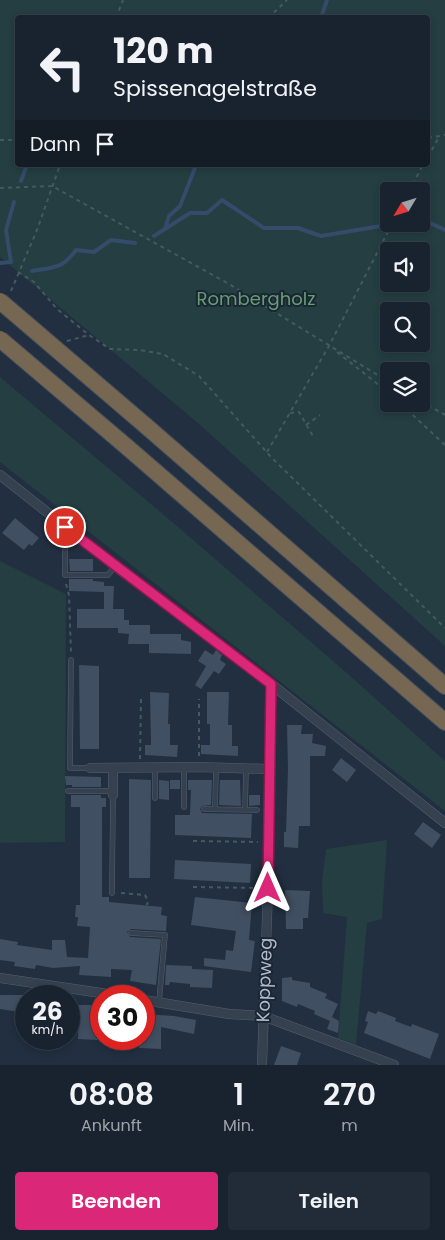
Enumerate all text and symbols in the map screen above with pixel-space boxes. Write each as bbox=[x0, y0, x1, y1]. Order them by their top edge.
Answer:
text: 120 m bbox=[113, 26, 213, 75]
icon: left bbox=[30, 35, 95, 100]
text: Spissenagelstraße bbox=[113, 73, 317, 104]
icon: arrive bbox=[91, 130, 119, 158]
text: Dann bbox=[30, 131, 81, 158]
north arrow bbox=[380, 182, 430, 232]
map controls bbox=[380, 182, 430, 412]
button: sound bbox=[380, 242, 430, 292]
park label: Rombergholz bbox=[197, 286, 315, 311]
button: search bbox=[380, 302, 430, 352]
button: layers bbox=[380, 362, 430, 412]
pin bbox=[44, 506, 86, 548]
icon: arrive bbox=[51, 513, 79, 541]
position arrow bbox=[241, 861, 293, 913]
street label: Koppweg bbox=[250, 937, 278, 1023]
speed limit sign: 30 bbox=[90, 985, 155, 1050]
text: 26 bbox=[32, 994, 63, 1029]
text: km/h bbox=[32, 1021, 63, 1038]
text: 08:08 bbox=[69, 1073, 154, 1116]
text: 1 bbox=[233, 1073, 244, 1116]
text: 270 bbox=[323, 1073, 376, 1116]
text: Ankunft bbox=[81, 1114, 142, 1137]
text: Min. bbox=[223, 1114, 254, 1137]
text: m bbox=[341, 1114, 358, 1137]
button: Beenden bbox=[15, 1172, 218, 1230]
button: Teilen bbox=[228, 1172, 430, 1230]

